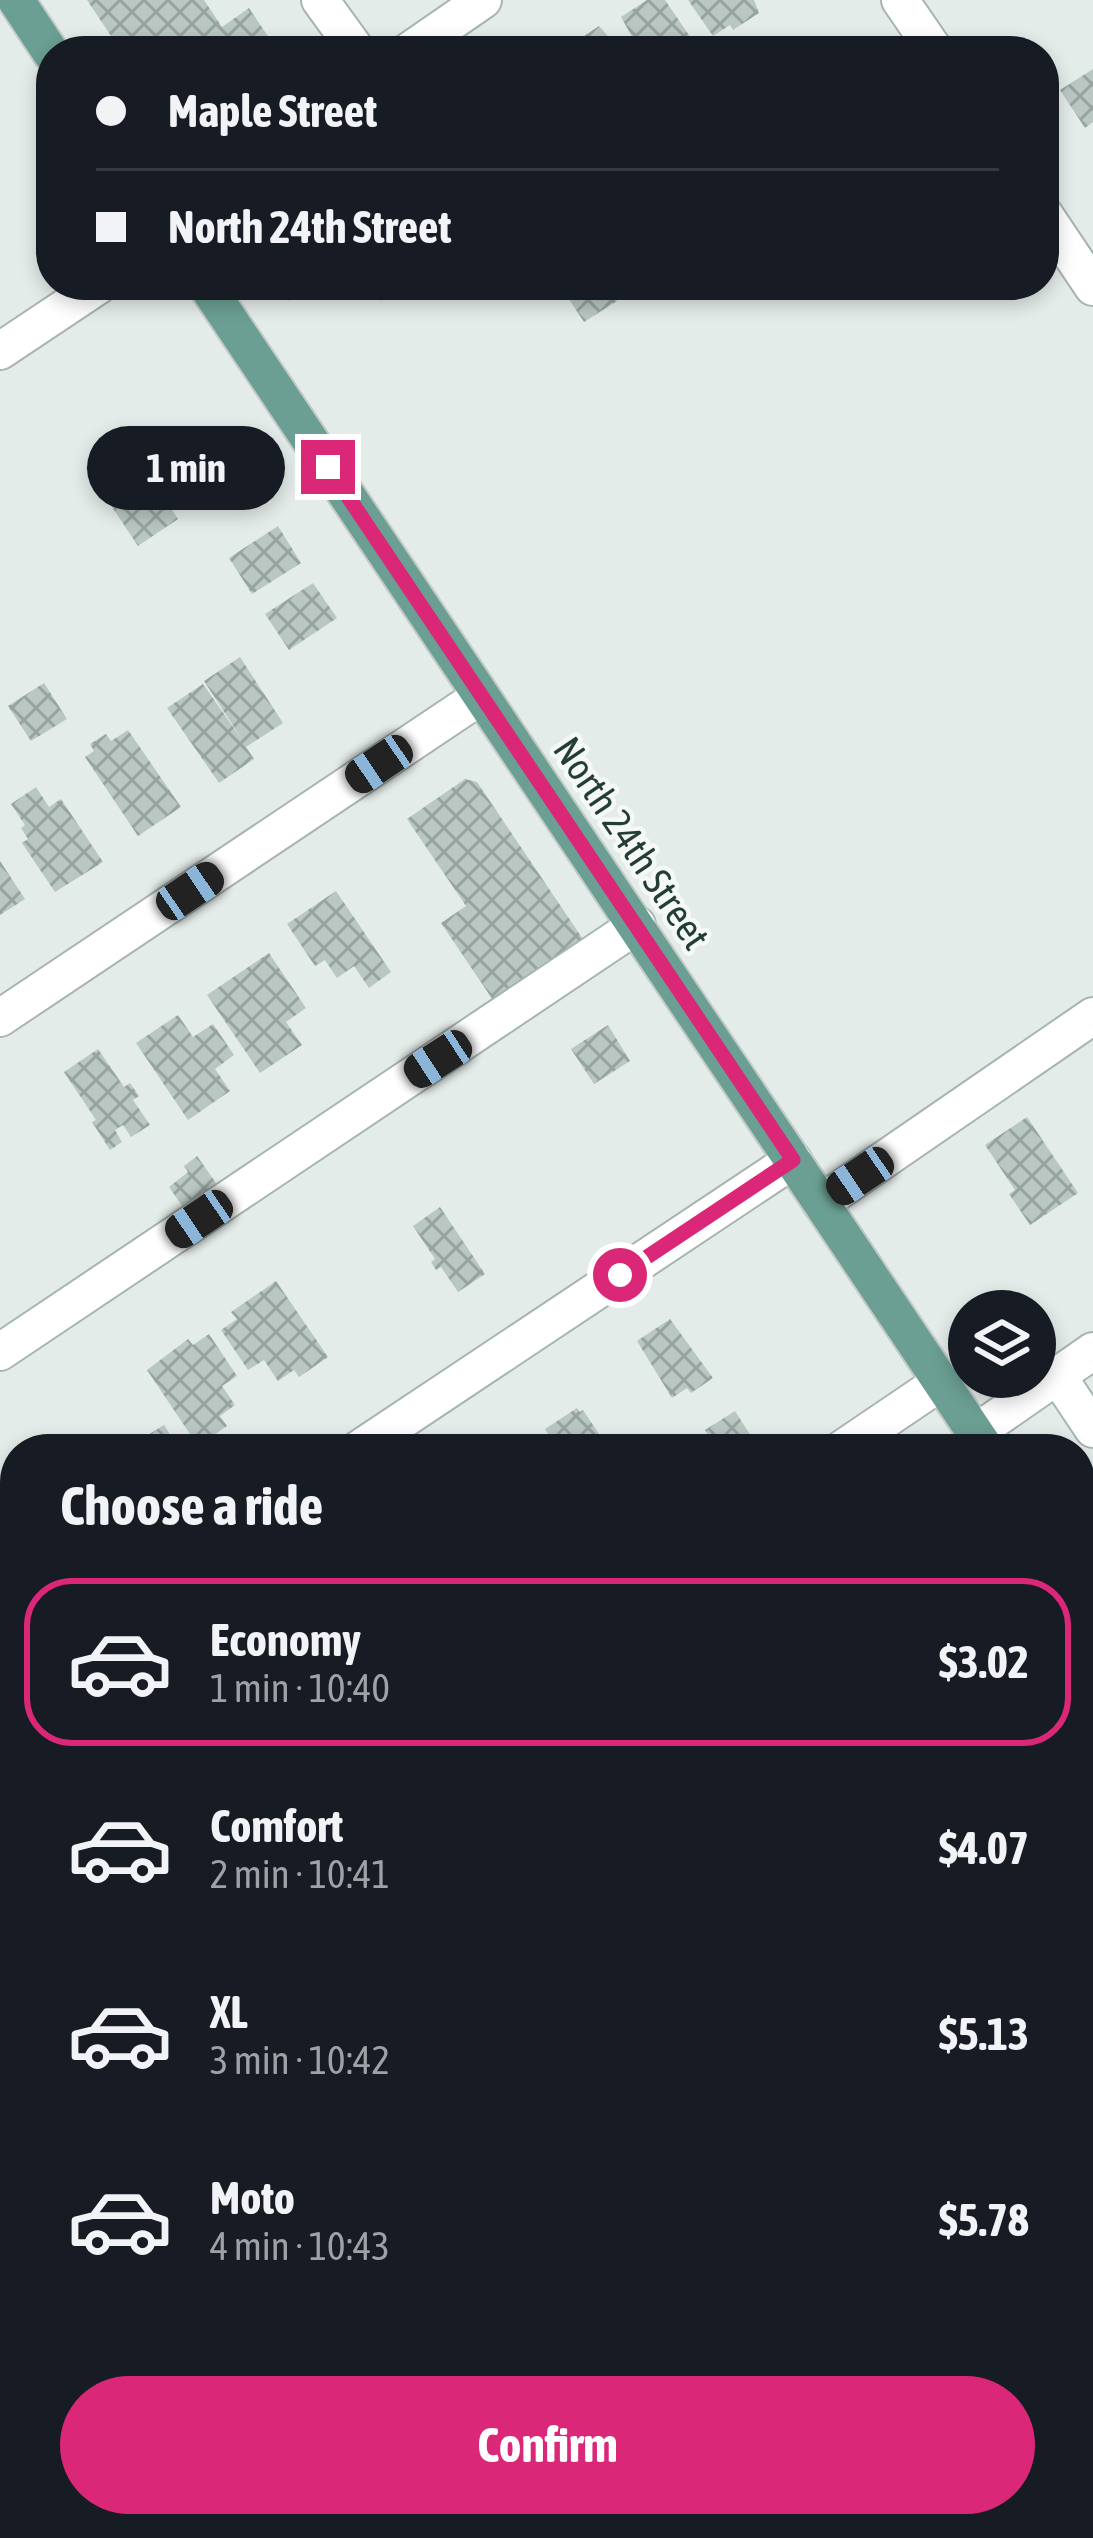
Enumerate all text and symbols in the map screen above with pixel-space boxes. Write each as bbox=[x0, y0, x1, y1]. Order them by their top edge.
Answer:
text: Maple Street bbox=[168, 85, 377, 137]
text: North 24th Street bbox=[168, 201, 451, 253]
callout: 1 min bbox=[88, 425, 286, 509]
route end bbox=[301, 440, 355, 494]
text: 1 min bbox=[146, 446, 226, 490]
car bbox=[339, 729, 419, 799]
street label: North 24th Street bbox=[545, 729, 719, 957]
car bbox=[150, 856, 230, 926]
car bbox=[398, 1024, 478, 1094]
car bbox=[820, 1141, 900, 1211]
car bbox=[159, 1184, 239, 1254]
route start bbox=[593, 1248, 647, 1302]
map controls bbox=[948, 1290, 1056, 1398]
button: layers bbox=[948, 1290, 1056, 1398]
text: Choose a ride bbox=[60, 1475, 323, 1536]
icon: car bbox=[66, 1608, 174, 1716]
text: Economy bbox=[210, 1614, 361, 1666]
text: $3.02 bbox=[939, 1636, 1029, 1688]
text: 1 min · 10:40 bbox=[210, 1666, 390, 1710]
icon: car bbox=[66, 1794, 174, 1902]
text: Comfort bbox=[210, 1800, 343, 1852]
text: $4.07 bbox=[939, 1822, 1029, 1874]
text: 2 min · 10:41 bbox=[210, 1852, 390, 1896]
icon: car bbox=[66, 1980, 174, 2088]
text: XL bbox=[210, 1986, 248, 2038]
text: $5.13 bbox=[939, 2008, 1029, 2060]
text: 3 min · 10:42 bbox=[210, 2038, 390, 2082]
icon: car bbox=[66, 2166, 174, 2274]
text: Moto bbox=[210, 2172, 295, 2224]
text: $5.78 bbox=[939, 2194, 1029, 2246]
text: 4 min · 10:43 bbox=[210, 2224, 390, 2268]
button: Confirm bbox=[60, 2376, 1035, 2514]

